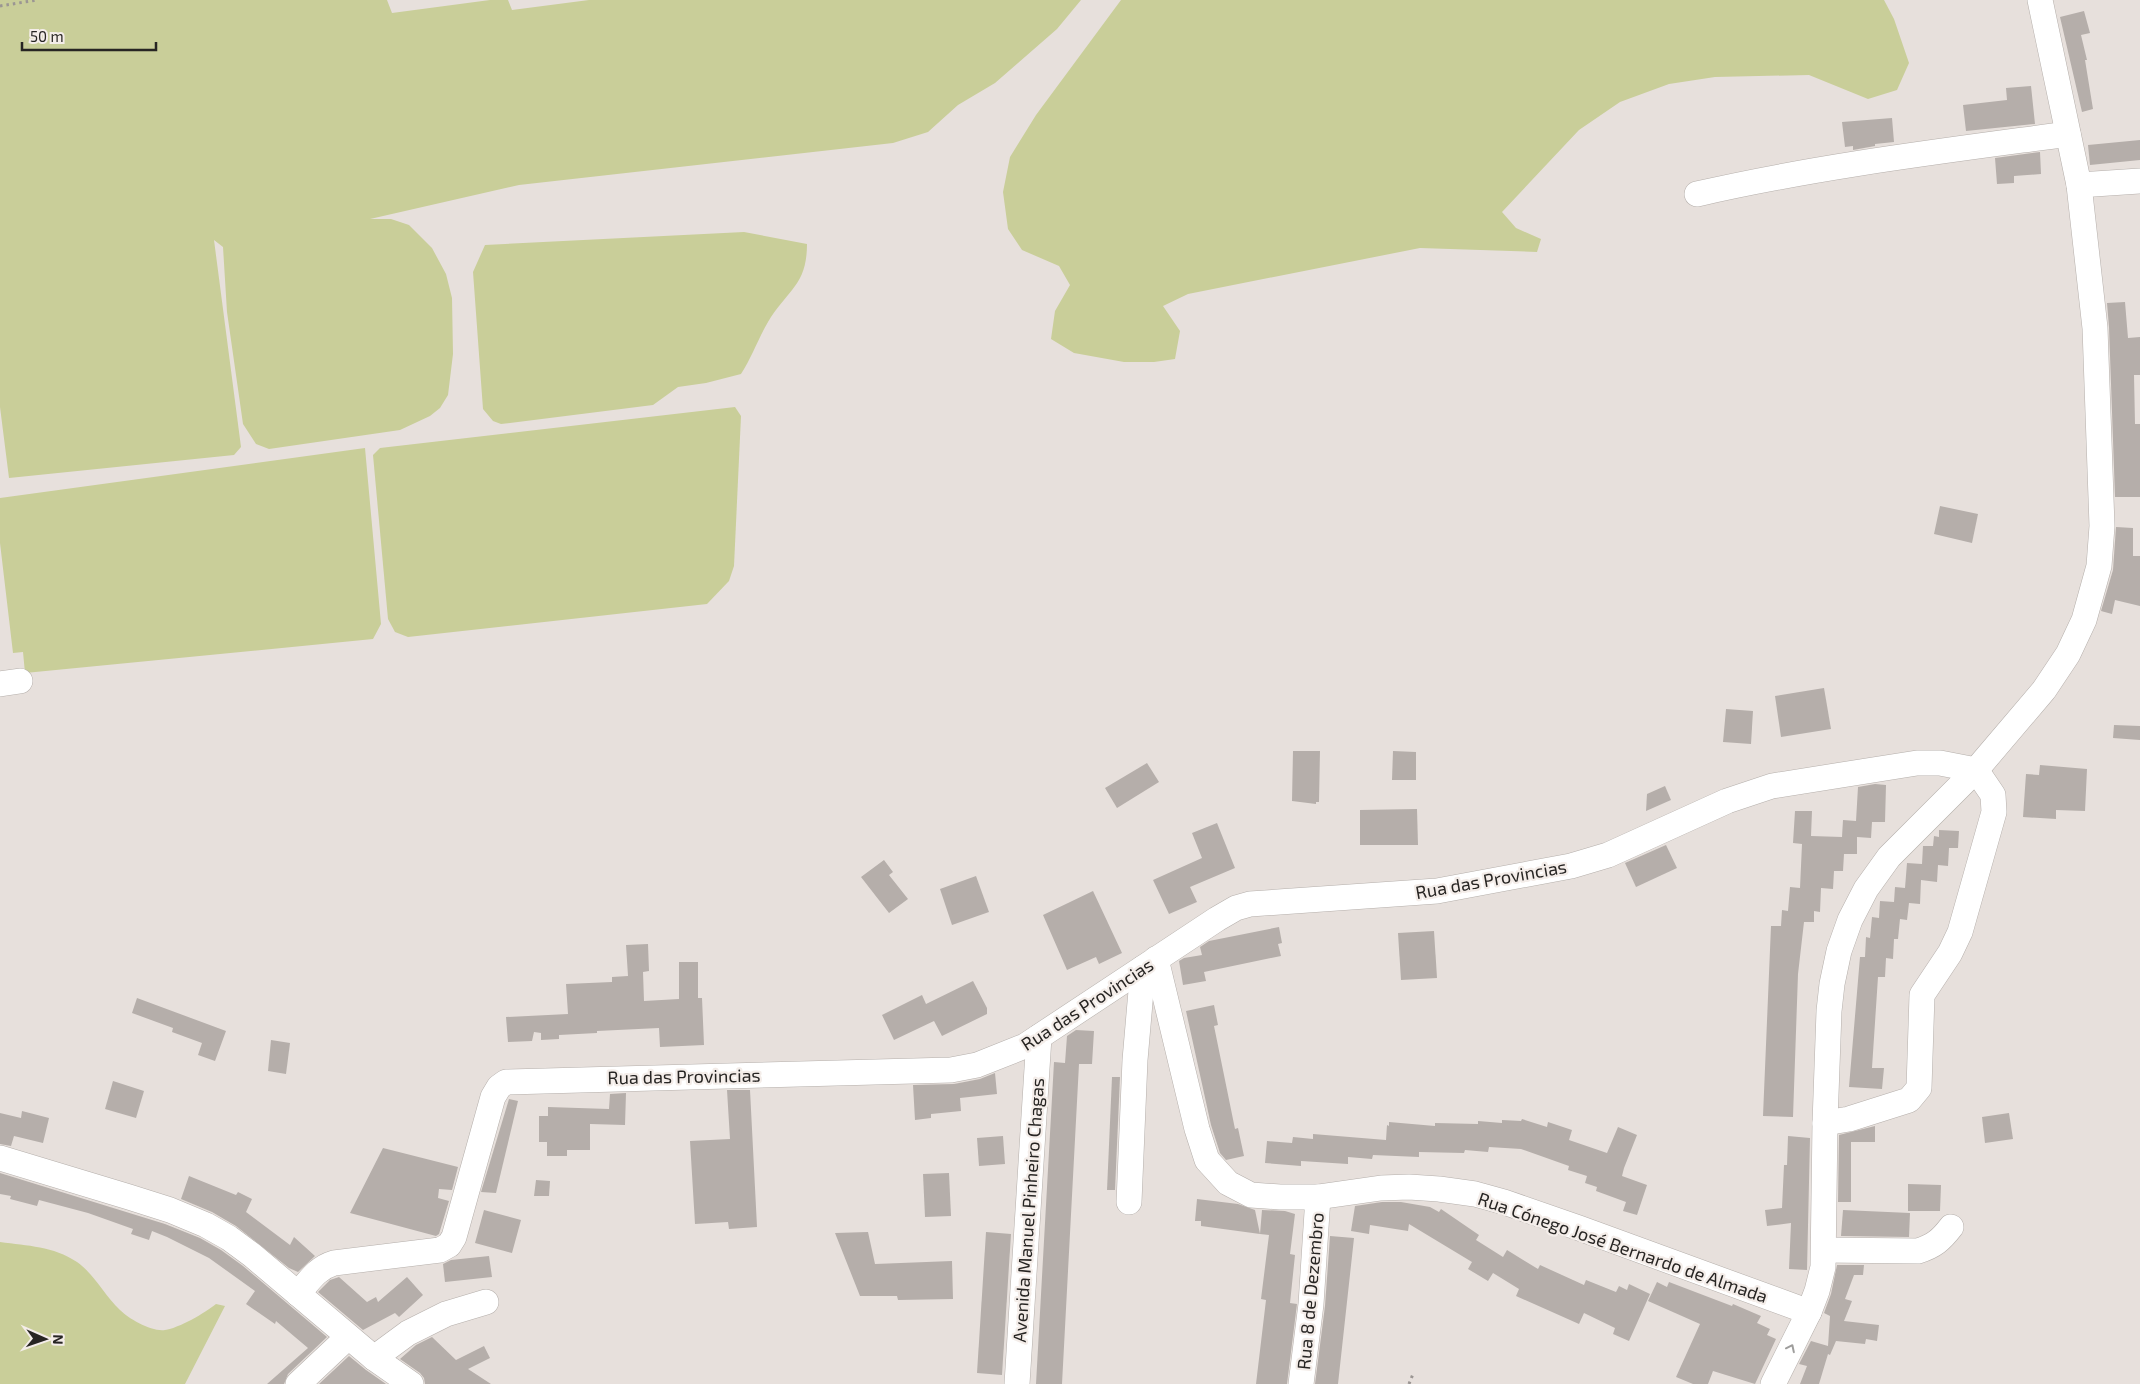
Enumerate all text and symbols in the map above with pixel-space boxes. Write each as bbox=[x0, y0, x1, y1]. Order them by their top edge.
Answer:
scale bar bbox=[22, 20, 156, 52]
text: 50 m bbox=[30, 27, 64, 45]
street label: Rua das Provincias bbox=[1414, 855, 1568, 903]
street label: Rua das Provincias bbox=[1017, 953, 1157, 1055]
street label: Rua das Provincias bbox=[607, 1064, 761, 1088]
street label: Avenida Manuel Pinheiro Chagas bbox=[1008, 1077, 1048, 1343]
street label: Rua Cónego José Bernardo de Almada bbox=[1475, 1187, 1771, 1307]
street label: Rua 8 de Dezembro bbox=[1292, 1211, 1328, 1371]
north arrow bbox=[20, 1314, 70, 1364]
text: N bbox=[50, 1334, 67, 1345]
one-way arrow bbox=[1785, 1345, 1795, 1354]

